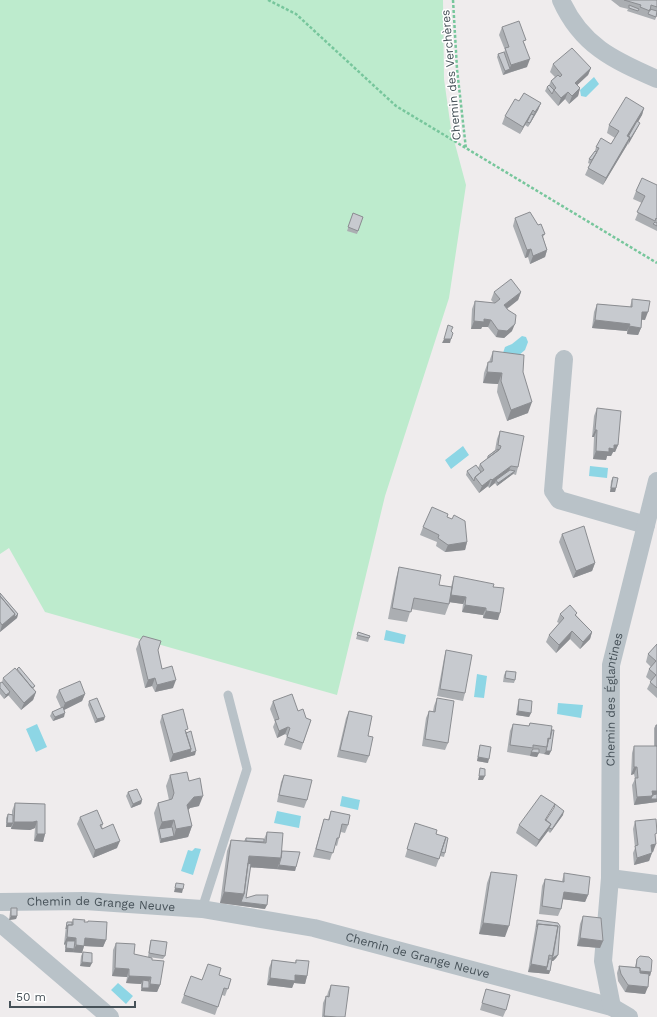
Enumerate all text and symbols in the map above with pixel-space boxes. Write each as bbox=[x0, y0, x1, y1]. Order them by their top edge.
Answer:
street label: Chemin des Verchères bbox=[438, 9, 464, 141]
street label: Chemin des Églantines bbox=[603, 631, 626, 766]
street label: Chemin de Grange Neuve bbox=[27, 894, 176, 914]
street label: Chemin de Grange Neuve bbox=[344, 930, 491, 981]
scale bar bbox=[10, 983, 135, 1009]
text: 50 m bbox=[16, 990, 46, 1004]

